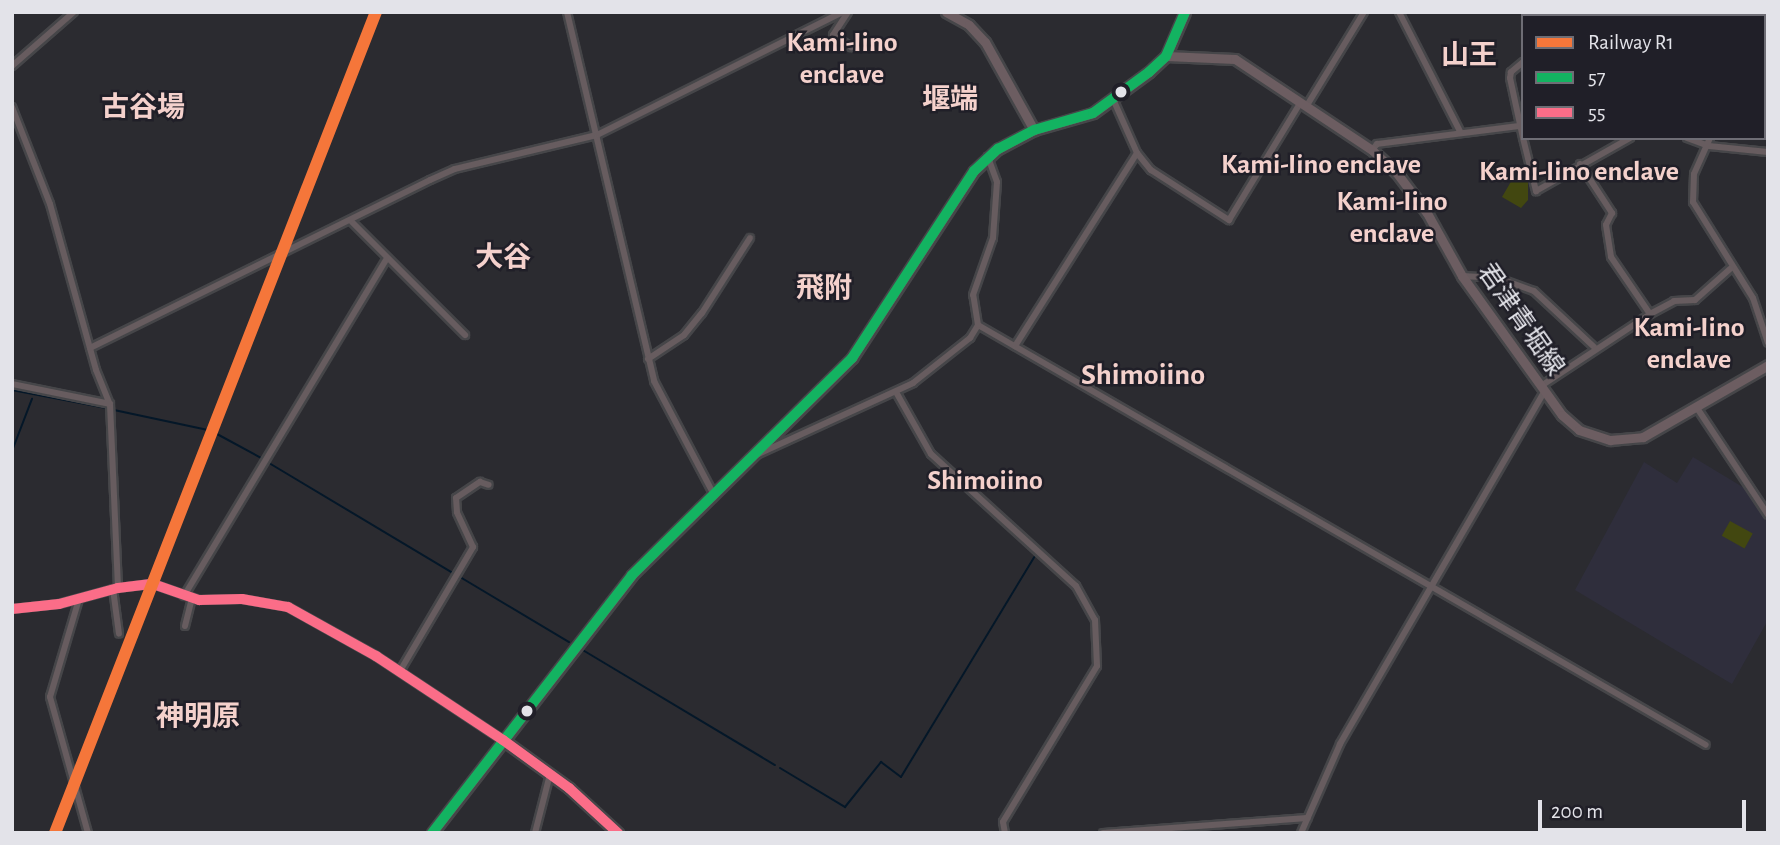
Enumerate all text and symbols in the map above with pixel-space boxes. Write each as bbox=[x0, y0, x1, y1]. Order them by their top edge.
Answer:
legend bbox=[1521, 14, 1766, 140]
district label: Kami-Iino enclave bbox=[786, 26, 898, 92]
text: Railway R1 bbox=[1588, 32, 1674, 53]
district label: 山王 bbox=[1441, 39, 1497, 73]
text: 57 bbox=[1588, 67, 1606, 88]
district label: 堰端 bbox=[922, 83, 978, 117]
unlabelled marker bbox=[1114, 85, 1128, 99]
district label: 古谷場 bbox=[101, 91, 185, 125]
text: 55 bbox=[1588, 102, 1606, 123]
district label: Kami-Iino enclave bbox=[1221, 148, 1421, 182]
district label: Kami-Iino enclave bbox=[1479, 155, 1679, 189]
district label: Kami-Iino enclave bbox=[1336, 185, 1448, 251]
district label: 大谷 bbox=[475, 241, 531, 275]
street label: 君津青堀線 bbox=[1470, 258, 1570, 382]
district label: 飛附 bbox=[796, 272, 852, 306]
district label: Kami-Iino enclave bbox=[1633, 311, 1745, 377]
district label: Shimoiino bbox=[1081, 357, 1205, 393]
district label: Shimoiino bbox=[927, 464, 1043, 498]
district label: 神明原 bbox=[156, 700, 240, 734]
unlabelled marker bbox=[520, 704, 534, 718]
scale bar bbox=[1542, 786, 1750, 830]
text: 200 m bbox=[1551, 801, 1603, 822]

